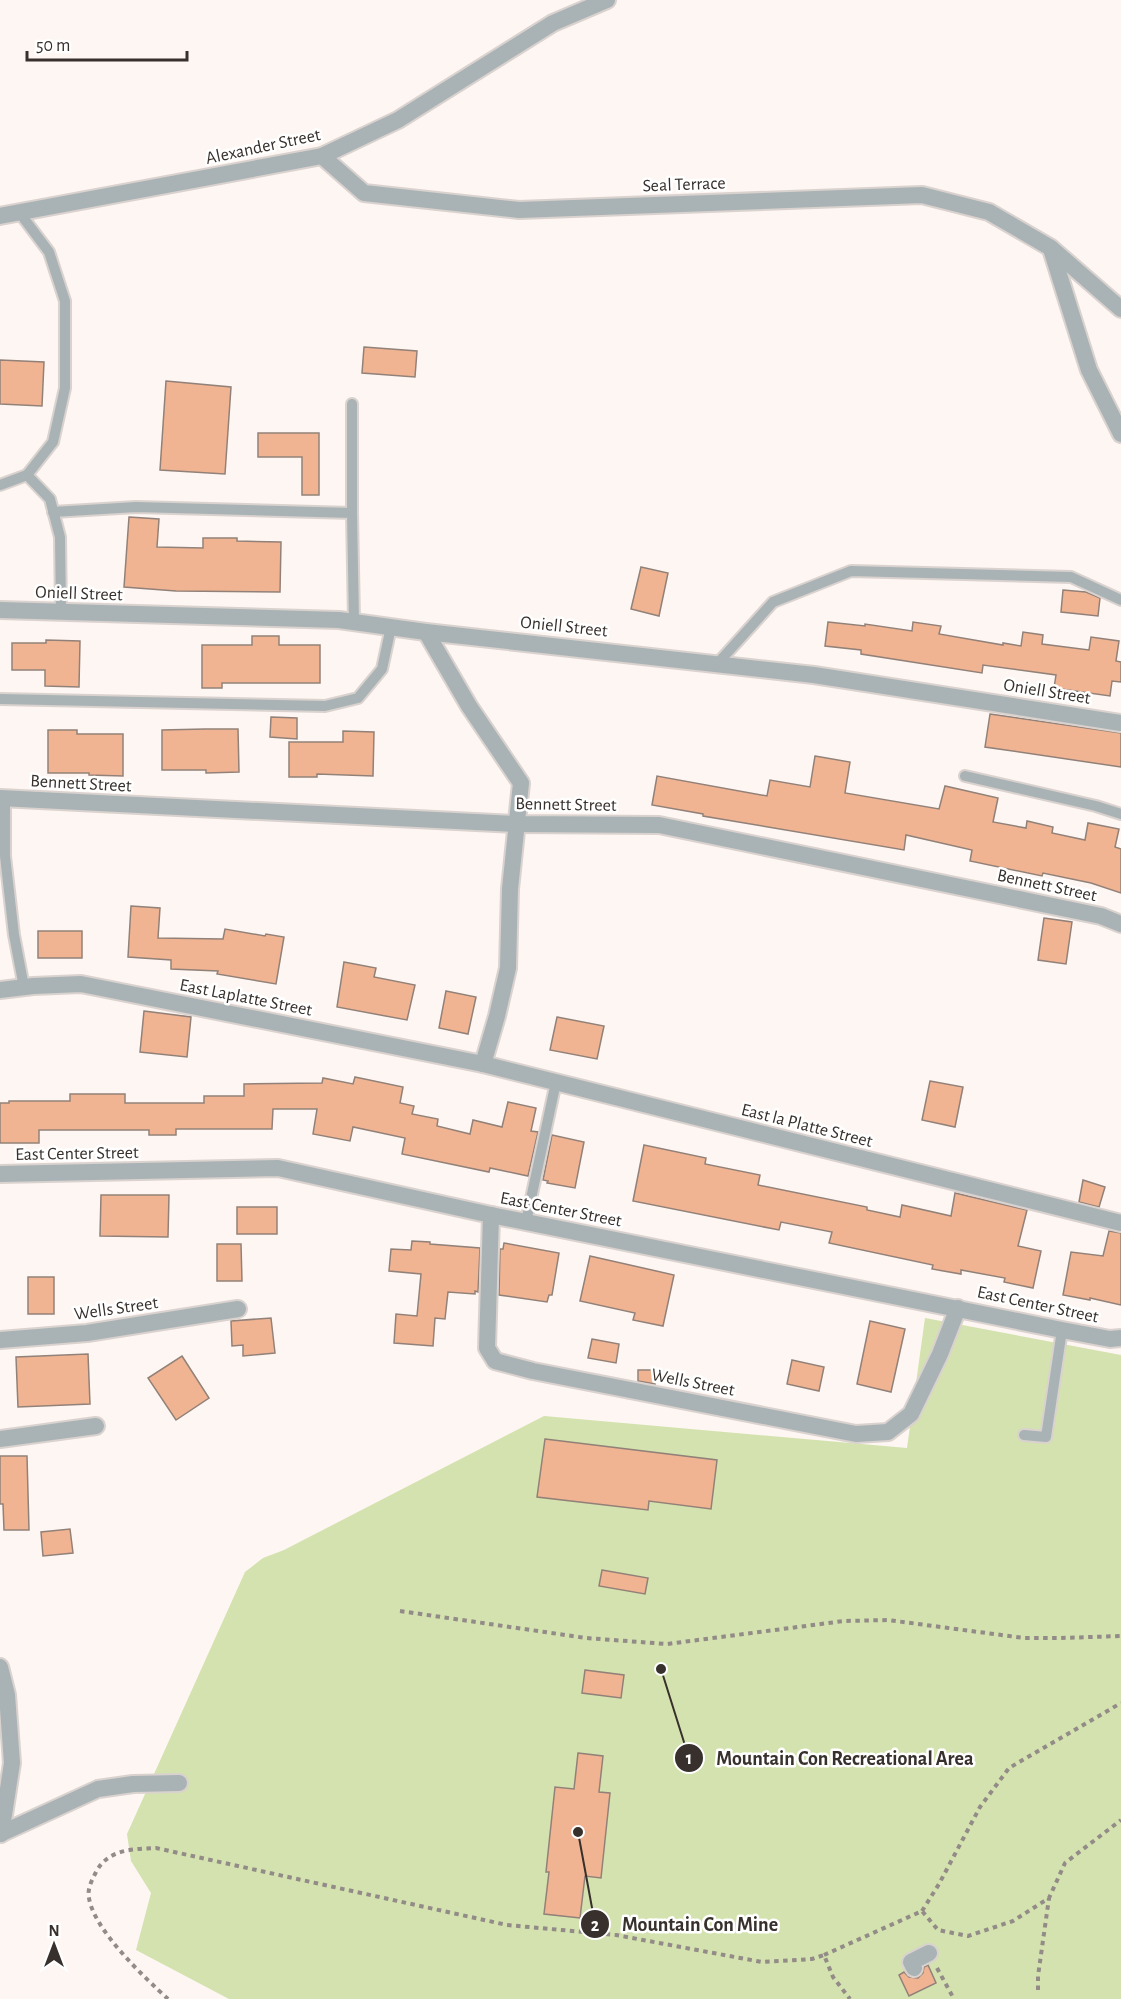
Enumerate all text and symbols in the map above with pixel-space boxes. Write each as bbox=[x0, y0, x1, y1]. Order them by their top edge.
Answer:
scale bar bbox=[27, 24, 188, 62]
text: 50 m bbox=[36, 37, 70, 55]
street label: Alexander Street bbox=[204, 126, 322, 168]
street label: Seal Terrace bbox=[642, 175, 726, 195]
street label: Oniell Street bbox=[35, 583, 123, 605]
street label: Oniell Street bbox=[519, 613, 609, 641]
street label: Oniell Street bbox=[1002, 676, 1092, 708]
street label: Bennett Street bbox=[30, 772, 132, 796]
street label: Bennett Street bbox=[515, 795, 617, 815]
street label: Bennett Street bbox=[995, 867, 1098, 905]
street label: East Laplatte Street bbox=[178, 976, 314, 1020]
street label: East la Platte Street bbox=[739, 1101, 875, 1151]
street label: East Center Street bbox=[15, 1144, 139, 1164]
street label: East Center Street bbox=[498, 1189, 623, 1231]
street label: East Center Street bbox=[975, 1283, 1100, 1327]
street label: Wells Street bbox=[73, 1294, 159, 1324]
street label: Wells Street bbox=[650, 1366, 736, 1400]
callout: Mountain Con Recreational Area bbox=[674, 1739, 986, 1777]
text: Mountain Con Recreational Area bbox=[716, 1749, 974, 1769]
text: 1 bbox=[686, 1750, 692, 1768]
callout: Mountain Con Mine bbox=[580, 1905, 790, 1943]
north arrow bbox=[24, 1915, 84, 1975]
text: Mountain Con Mine bbox=[622, 1915, 778, 1935]
text: 2 bbox=[591, 1917, 600, 1935]
text: N bbox=[48, 1923, 60, 1939]

